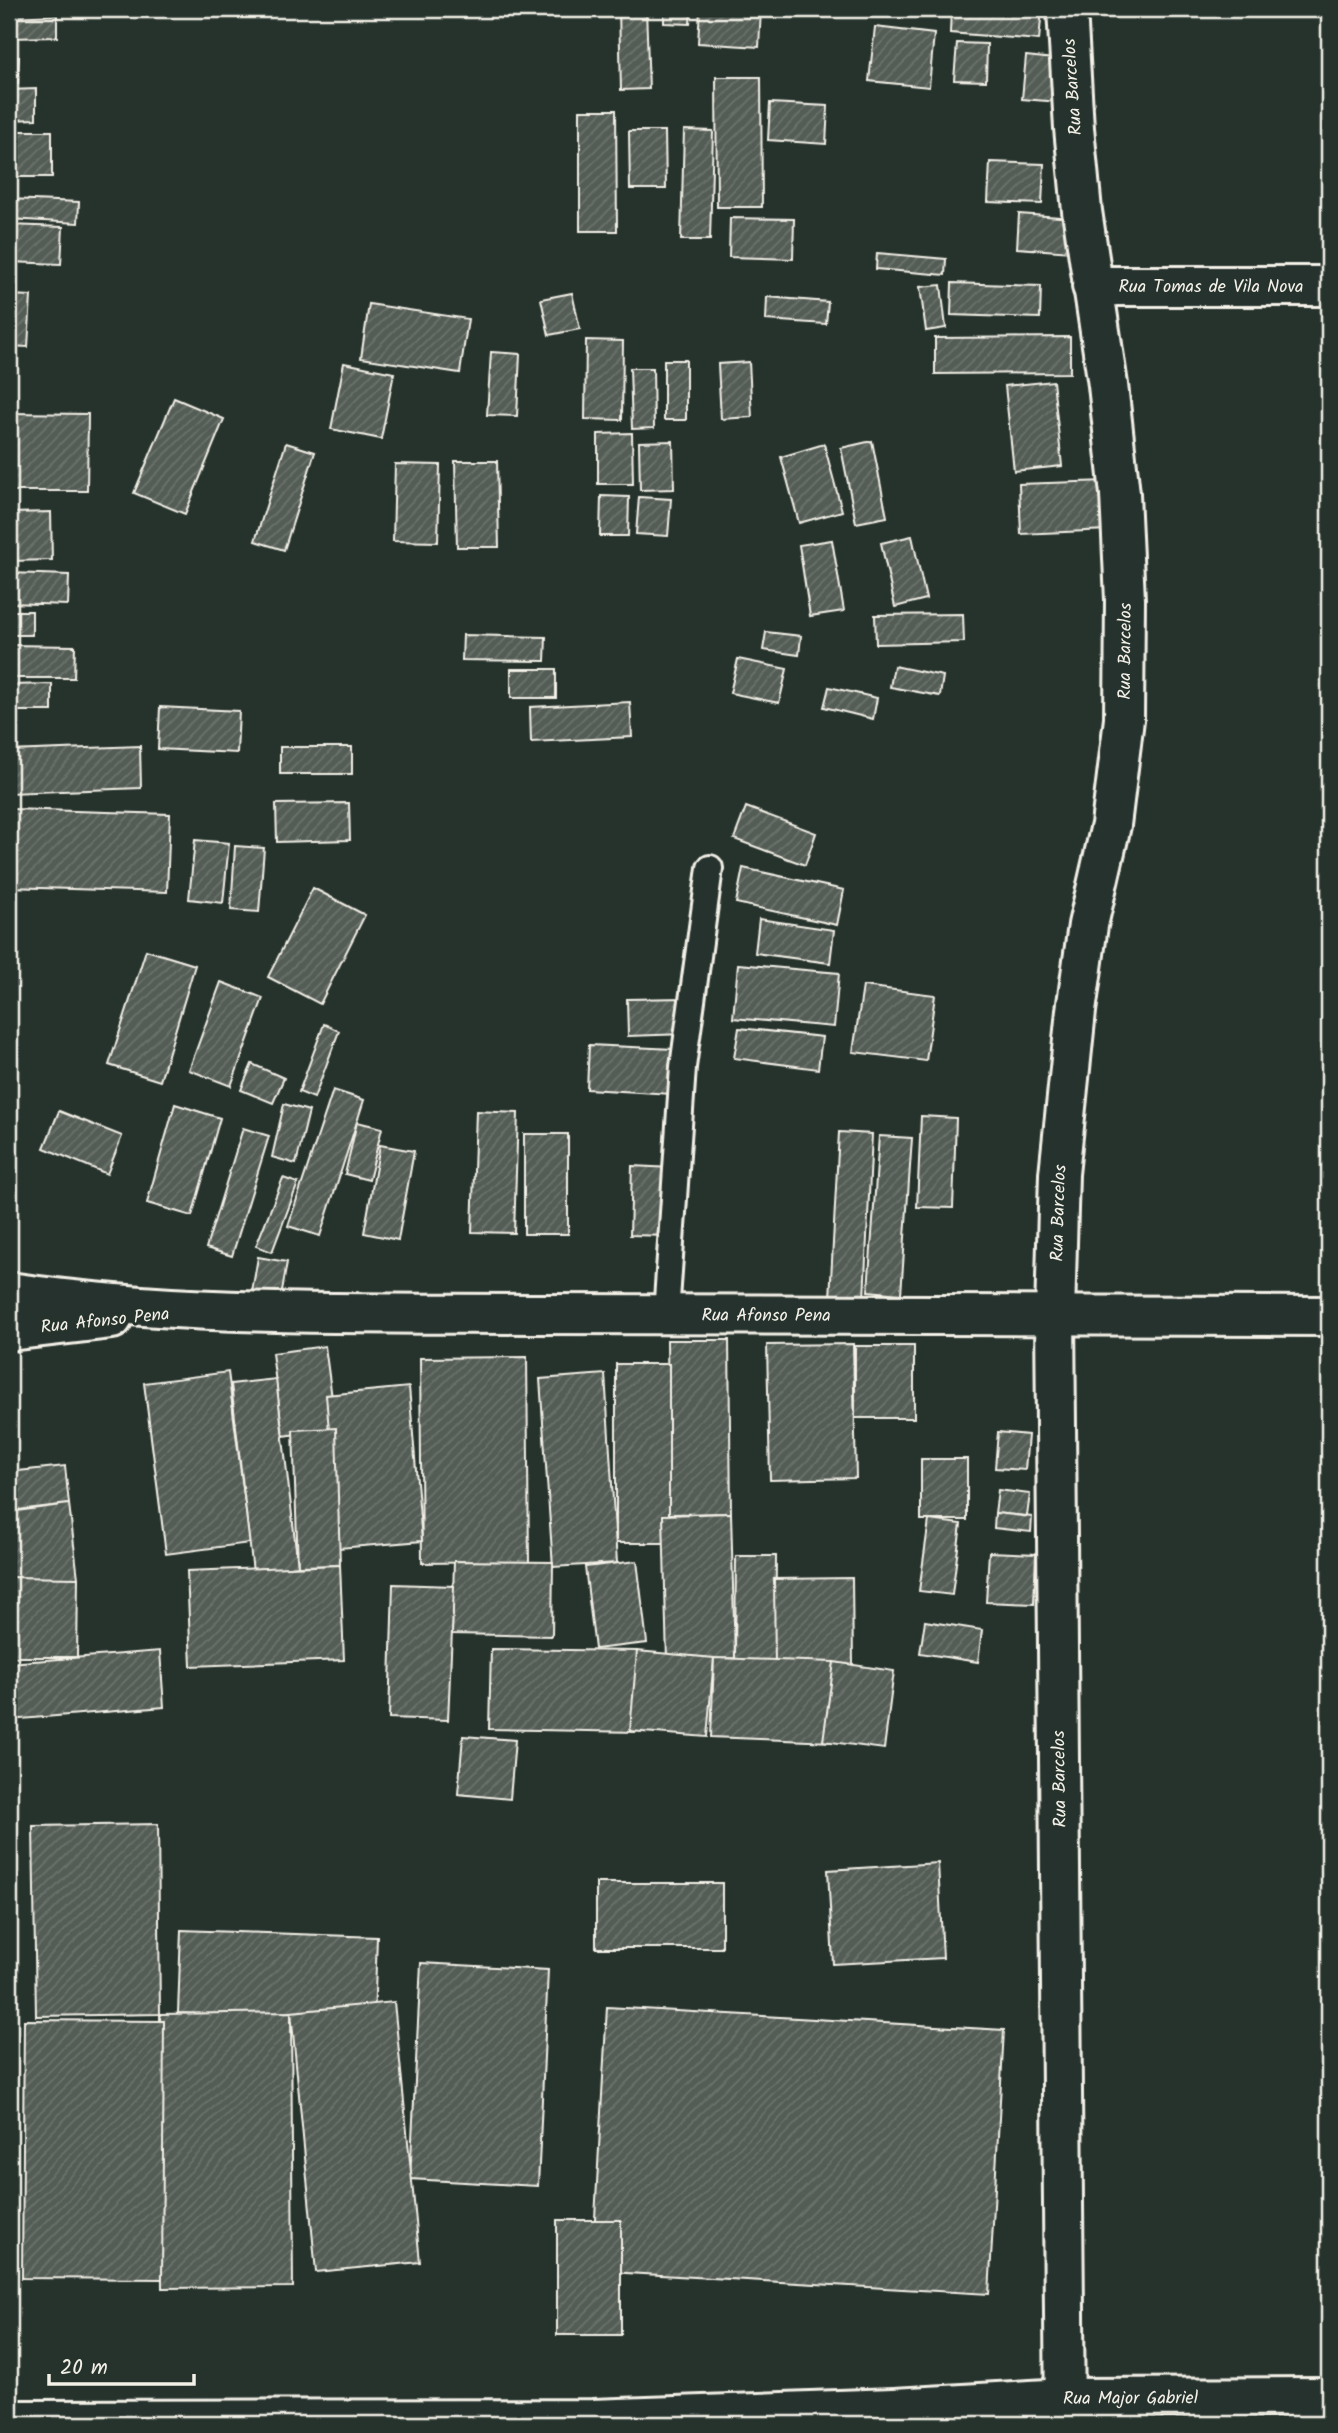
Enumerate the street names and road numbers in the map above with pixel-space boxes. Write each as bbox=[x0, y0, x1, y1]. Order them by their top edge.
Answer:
street label: Rua Barcelos bbox=[1056, 37, 1091, 136]
street label: Rua Tomas de Vila Nova bbox=[1118, 273, 1304, 302]
street label: Rua Barcelos bbox=[1111, 602, 1141, 700]
street label: Rua Barcelos bbox=[1044, 1163, 1076, 1262]
street label: Rua Afonso Pena bbox=[39, 1300, 171, 1343]
street label: Rua Afonso Pena bbox=[701, 1302, 831, 1331]
street label: Rua Barcelos bbox=[1045, 1730, 1076, 1828]
street label: Rua Major Gabriel bbox=[1063, 2384, 1199, 2414]

